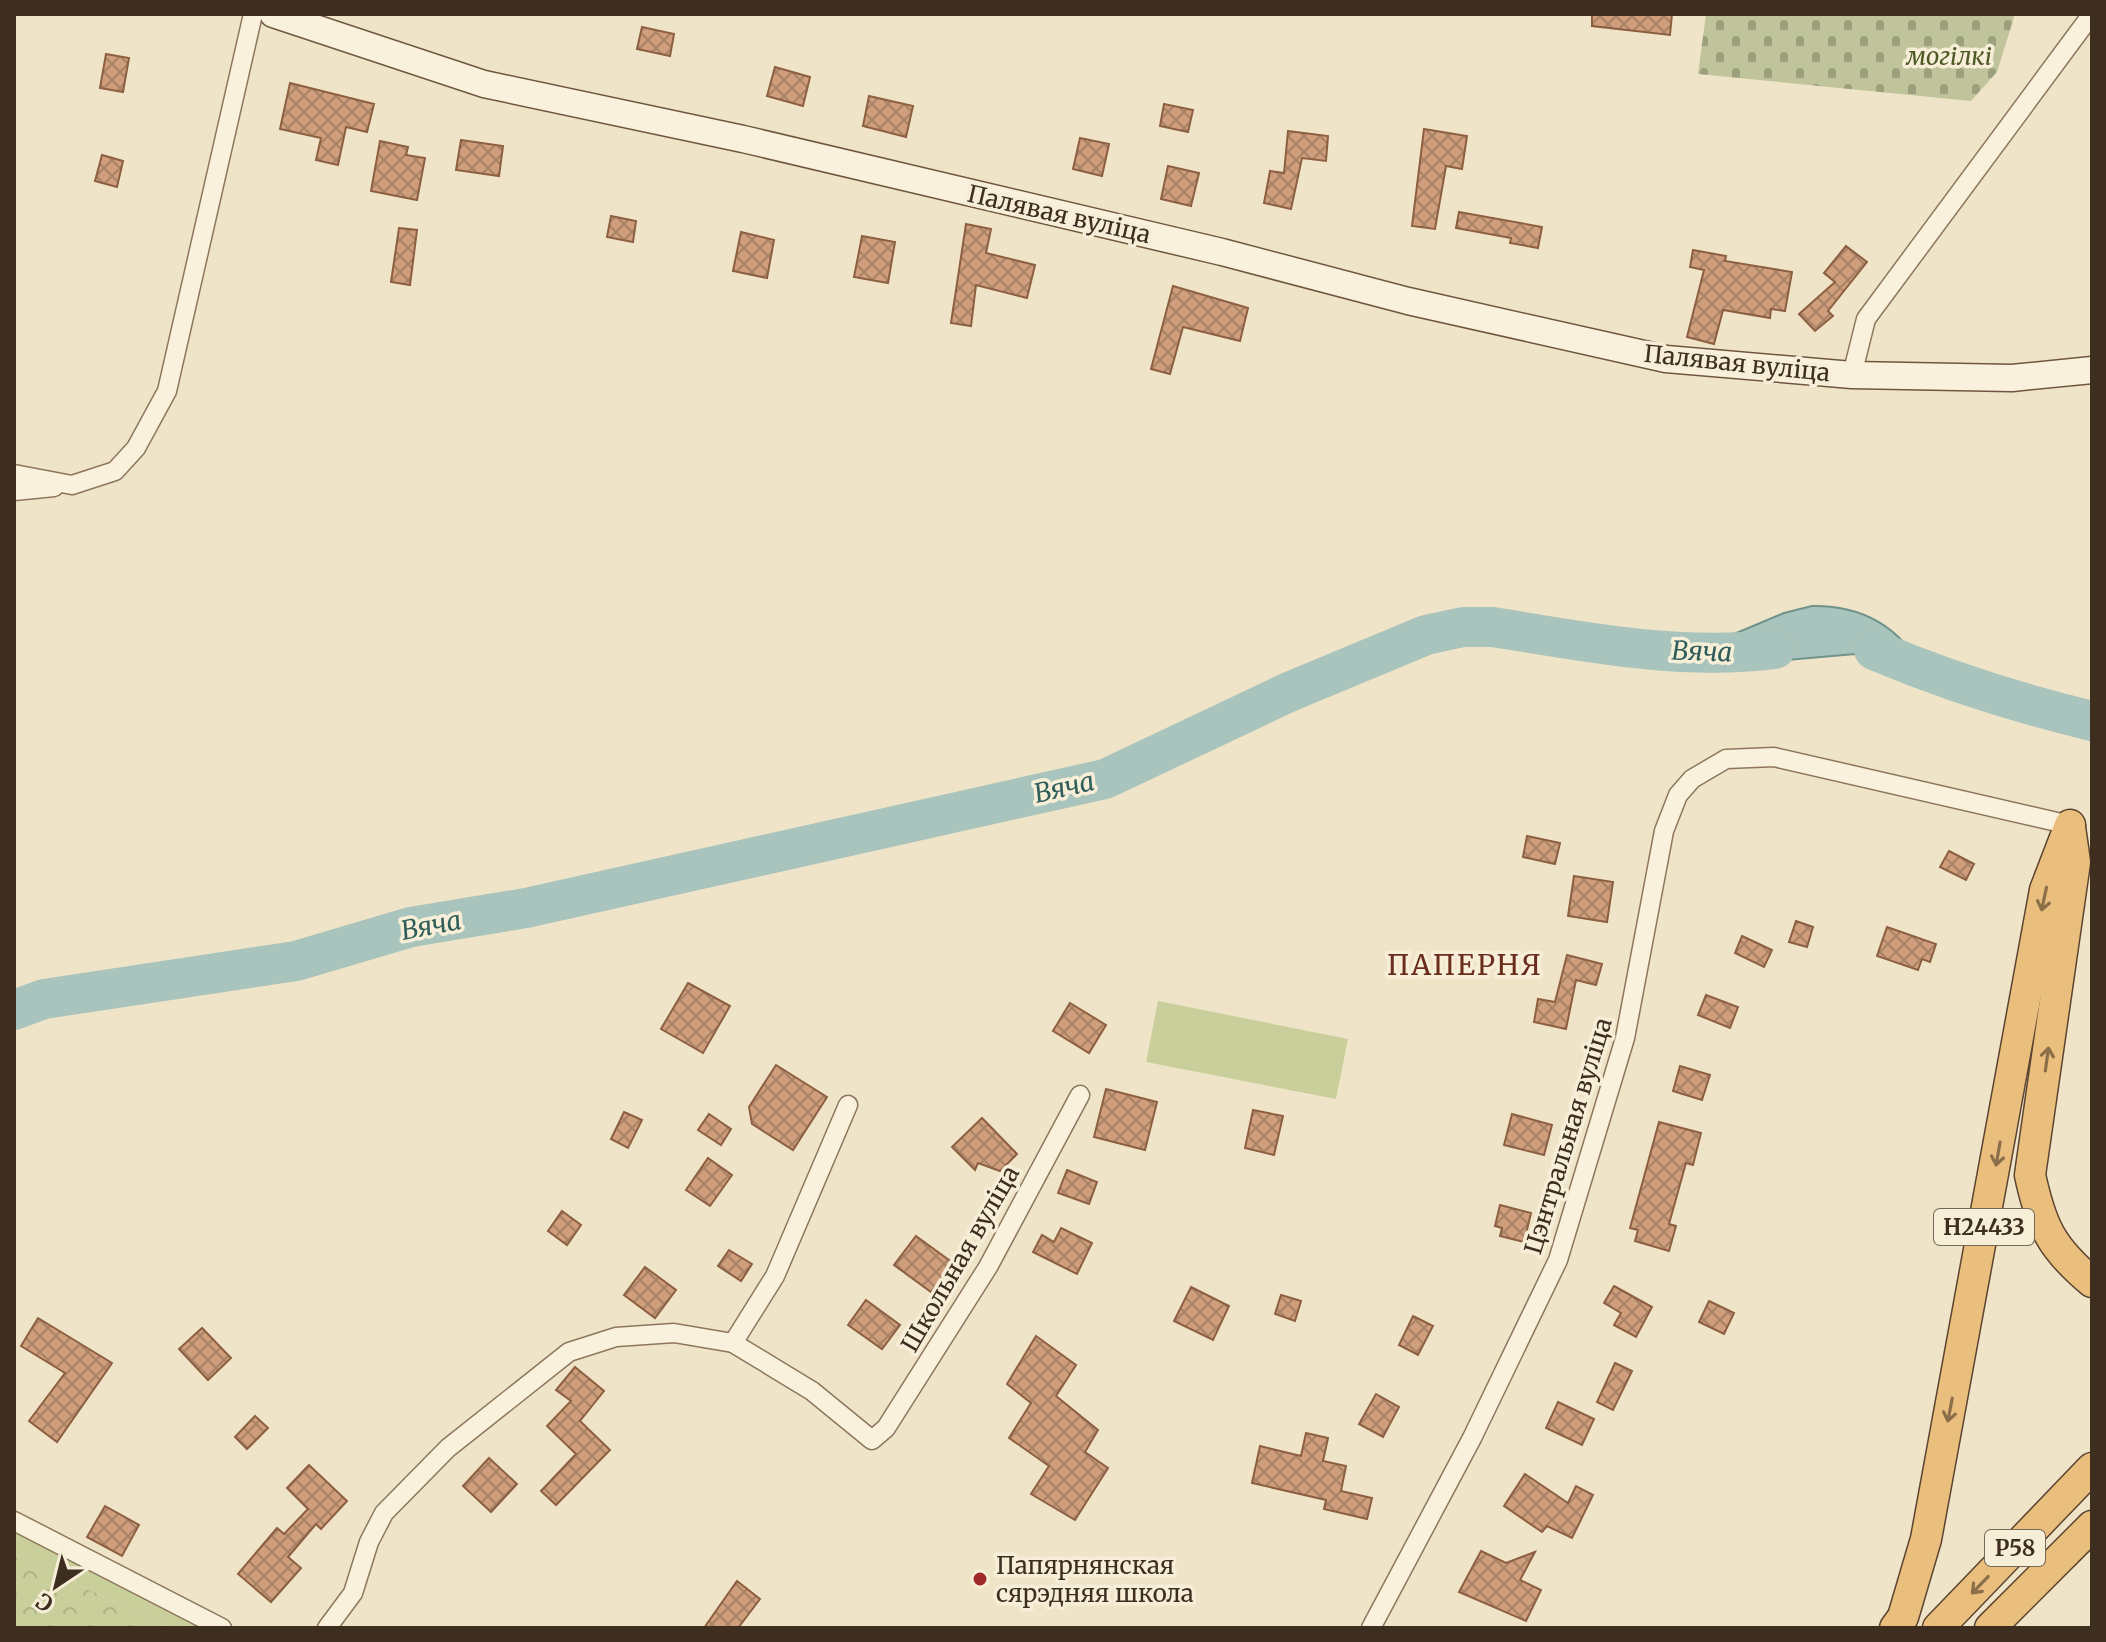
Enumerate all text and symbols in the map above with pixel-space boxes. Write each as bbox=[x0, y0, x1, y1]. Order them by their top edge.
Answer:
park label: могілкі bbox=[1905, 41, 1992, 72]
street label: Палявая вуліца bbox=[964, 178, 1154, 250]
street label: Палявая вуліца bbox=[1642, 338, 1832, 388]
water label: Вяча bbox=[1671, 633, 1733, 669]
water label: Вяча bbox=[1031, 764, 1097, 810]
one-way arrow bbox=[2036, 885, 2051, 911]
water label: Вяча bbox=[398, 903, 464, 947]
district label: ПАПЕРНЯ bbox=[1387, 947, 1543, 983]
street label: Цэнтральная вуліца bbox=[1517, 1014, 1619, 1258]
one-way arrow bbox=[2040, 1047, 2055, 1072]
one-way arrow bbox=[1989, 1141, 2004, 1167]
street label: Школьная вуліца bbox=[894, 1160, 1026, 1358]
road number: Н24433 bbox=[1934, 1209, 2034, 1245]
one-way arrow bbox=[1942, 1397, 1957, 1422]
road number: Р58 bbox=[1985, 1530, 2045, 1566]
north arrow bbox=[16, 1546, 96, 1626]
place label: Папярнянская сярэдняя школа bbox=[996, 1550, 1194, 1609]
marker: Папярнянская сярэдняя школа bbox=[971, 1570, 989, 1588]
one-way arrow bbox=[1971, 1575, 1990, 1594]
text: С bbox=[31, 1587, 59, 1618]

